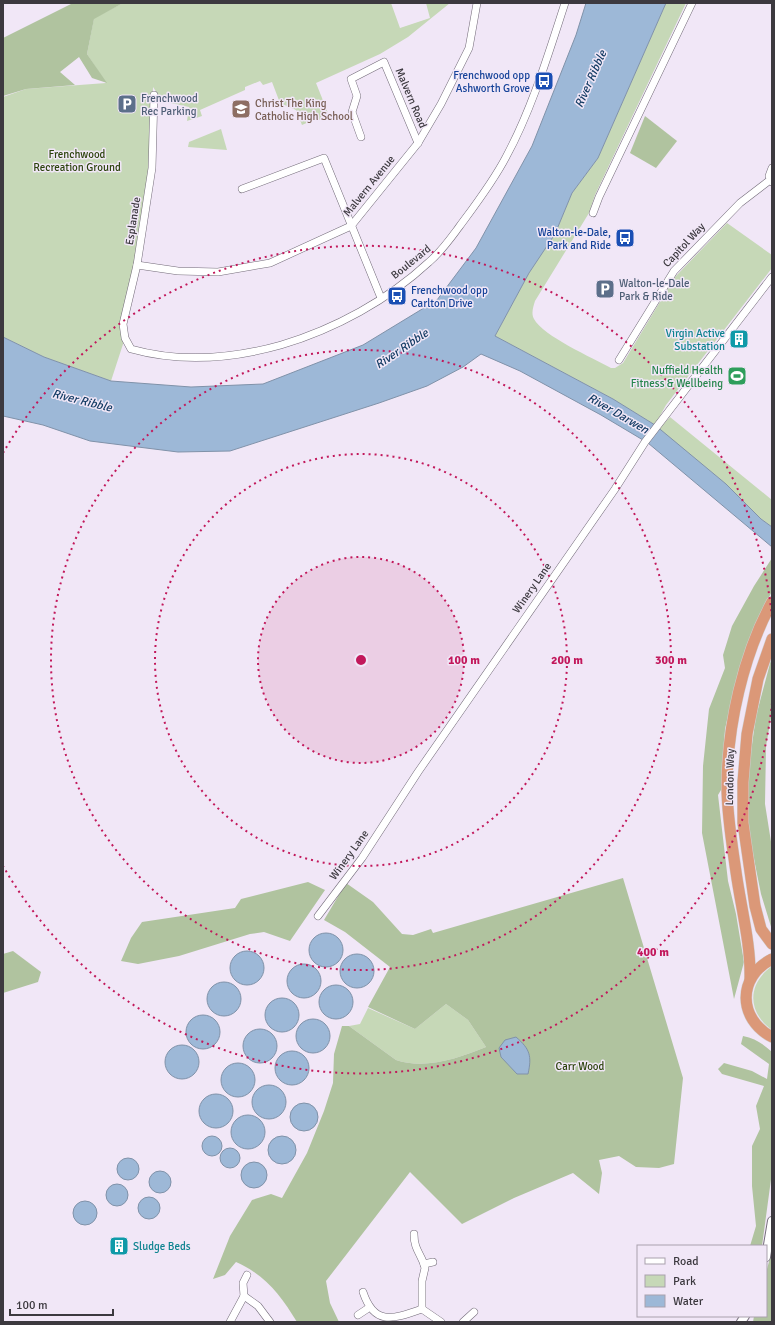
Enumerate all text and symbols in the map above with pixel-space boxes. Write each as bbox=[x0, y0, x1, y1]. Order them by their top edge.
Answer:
water label: River Ribble bbox=[572, 47, 611, 110]
street label: Malvern Road bbox=[393, 66, 430, 130]
place label: Frenchwood opp Ashworth Grove bbox=[453, 69, 530, 95]
bus stop icon: Frenchwood opp Ashworth Grove bbox=[533, 70, 555, 92]
place label: Frenchwood Rec Parking bbox=[141, 92, 198, 118]
parking icon: Frenchwood Rec Parking bbox=[116, 93, 138, 115]
place label: Christ The King Catholic High School bbox=[255, 97, 353, 123]
school or university icon: Christ The King Catholic High School bbox=[230, 98, 252, 120]
park label: Frenchwood Recreation Ground bbox=[33, 148, 121, 174]
street label: Malvern Avenue bbox=[340, 153, 398, 219]
street label: Esplanade bbox=[123, 196, 143, 246]
street label: Capitol Way bbox=[660, 220, 708, 270]
place label: Walton-le-Dale, Park and Ride bbox=[537, 226, 611, 252]
bus stop icon: Walton-le-Dale, Park and Ride bbox=[614, 227, 636, 249]
street label: Boulevard bbox=[389, 242, 434, 282]
place label: Walton-le-Dale Park & Ride bbox=[619, 277, 690, 303]
parking icon: Walton-le-Dale Park & Ride bbox=[594, 278, 616, 300]
place label: Frenchwood opp Carlton Drive bbox=[411, 284, 488, 310]
bus stop icon: Frenchwood opp Carlton Drive bbox=[386, 285, 408, 307]
water label: River Ribble bbox=[372, 325, 432, 372]
place label: Virgin Active Substation bbox=[666, 327, 725, 353]
building icon: Virgin Active Substation bbox=[728, 328, 750, 350]
place label: Nuffield Health Fitness & Wellbeing bbox=[631, 364, 723, 390]
sports icon: Nuffield Health Fitness & Wellbeing bbox=[726, 365, 748, 387]
water label: River Ribble bbox=[50, 386, 114, 416]
water label: River Darwen bbox=[585, 390, 652, 438]
street label: Winery Lane bbox=[510, 560, 554, 616]
centre of rings bbox=[354, 653, 368, 667]
text: 100 m bbox=[448, 653, 480, 668]
text: 200 m bbox=[551, 653, 583, 668]
text: 300 m bbox=[655, 653, 687, 668]
street label: London Way bbox=[723, 748, 737, 805]
street label: Winery Lane bbox=[327, 828, 371, 882]
text: 400 m bbox=[637, 945, 669, 960]
park label: Carr Wood bbox=[556, 1060, 605, 1073]
building icon: Sludge Beds bbox=[108, 1235, 130, 1257]
place label: Sludge Beds bbox=[133, 1240, 191, 1253]
legend bbox=[637, 1245, 767, 1317]
text: Road bbox=[673, 1254, 699, 1269]
text: Park bbox=[673, 1274, 696, 1289]
scale bar bbox=[10, 1291, 113, 1317]
text: Water bbox=[673, 1294, 704, 1309]
text: 100 m bbox=[16, 1298, 48, 1313]

